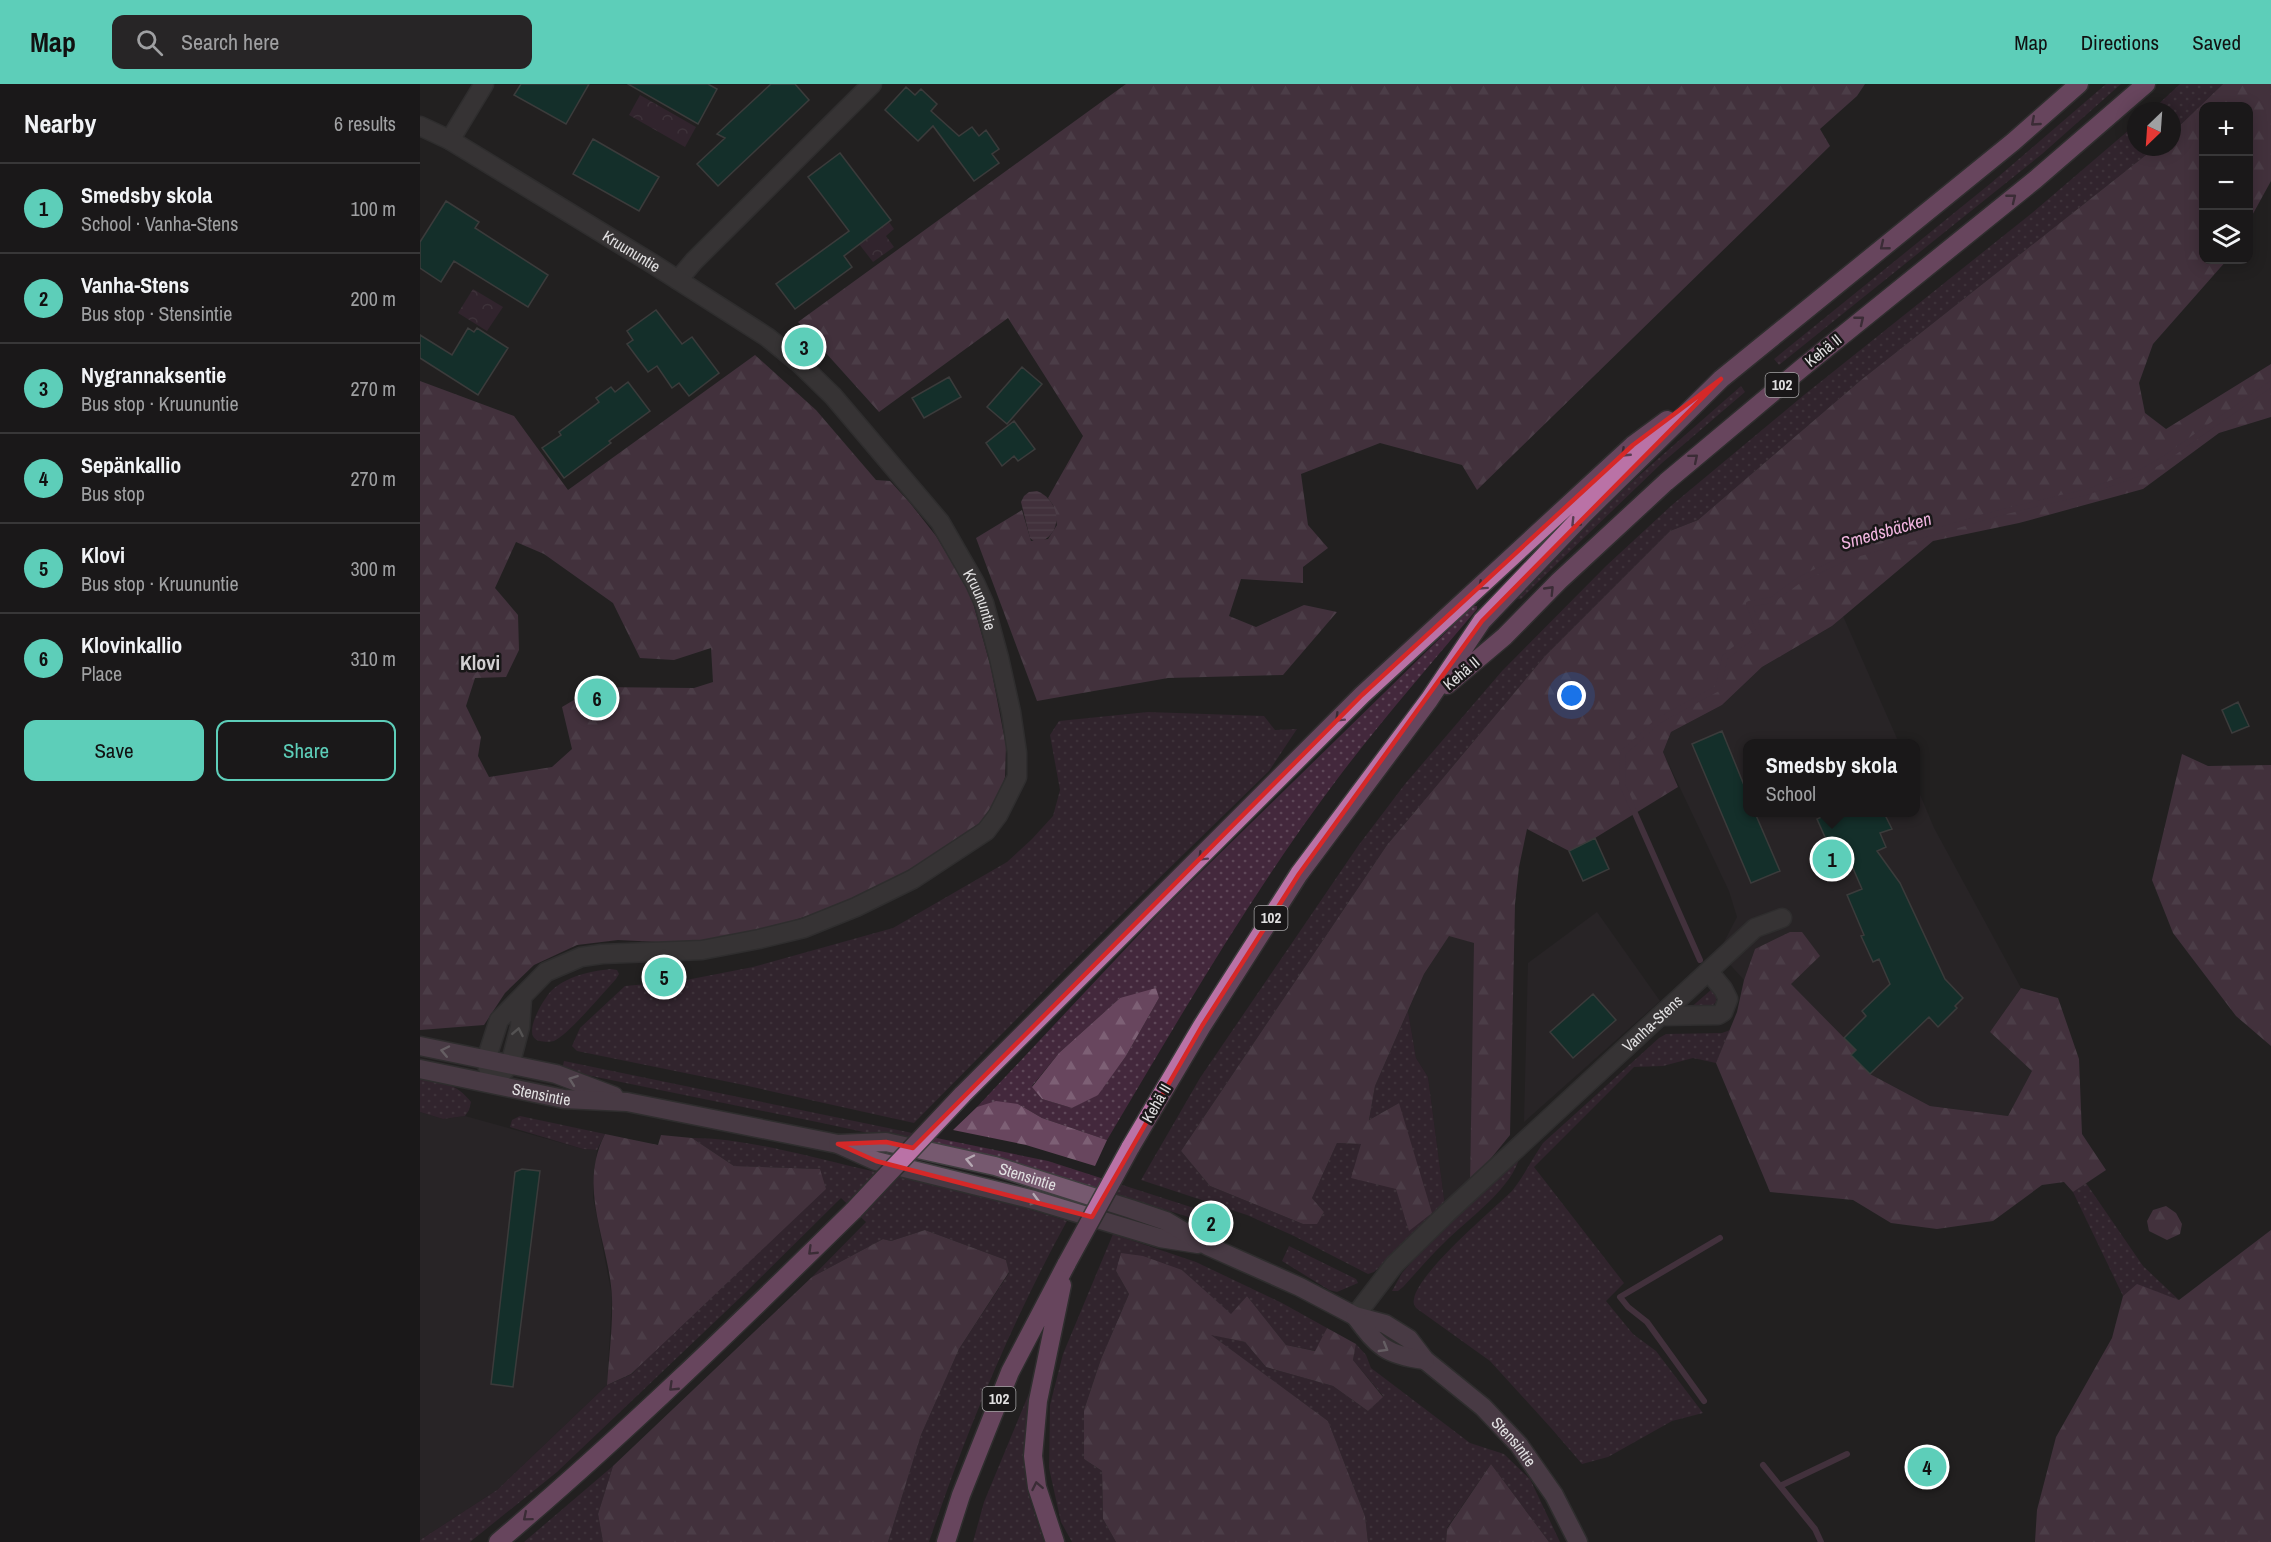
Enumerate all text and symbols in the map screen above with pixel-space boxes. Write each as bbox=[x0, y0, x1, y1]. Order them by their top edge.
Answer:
search box bbox=[112, 15, 532, 69]
text: Map bbox=[30, 23, 76, 61]
icon: search bbox=[133, 26, 166, 59]
text: Search here bbox=[181, 27, 279, 57]
text: Map bbox=[2014, 28, 2048, 57]
text: Directions bbox=[2081, 28, 2159, 57]
text: Saved bbox=[2192, 28, 2241, 57]
north arrow bbox=[2127, 102, 2181, 156]
map controls bbox=[2199, 102, 2253, 264]
button: + bbox=[2199, 102, 2253, 156]
text: Nearby bbox=[24, 106, 96, 141]
text: 6 results bbox=[334, 110, 396, 137]
one-way arrow bbox=[2031, 115, 2042, 126]
button: − bbox=[2199, 156, 2253, 210]
text: Smedsby skola bbox=[81, 180, 212, 210]
one-way arrow bbox=[2006, 194, 2017, 205]
text: 1 bbox=[39, 195, 48, 222]
text: 100 m bbox=[350, 195, 396, 222]
text: School · Vanha-Stens bbox=[81, 210, 238, 237]
button: layers bbox=[2199, 210, 2253, 264]
street label: Kruununtie bbox=[599, 225, 665, 277]
one-way arrow bbox=[1880, 238, 1891, 249]
text: Vanha-Stens bbox=[81, 270, 189, 300]
text: 2 bbox=[39, 285, 48, 312]
text: 200 m bbox=[350, 285, 396, 312]
text: Bus stop · Stensintie bbox=[81, 300, 232, 327]
one-way arrow bbox=[1854, 317, 1865, 328]
pin: 3 bbox=[784, 324, 824, 370]
street label: Kehä II bbox=[1800, 328, 1846, 372]
text: Nygrannaksentie bbox=[81, 360, 226, 390]
road number: 102 bbox=[1766, 373, 1798, 397]
text: 3 bbox=[39, 375, 48, 402]
text: 270 m bbox=[350, 375, 396, 402]
text: Bus stop · Kruununtie bbox=[81, 390, 239, 417]
one-way arrow bbox=[1621, 446, 1632, 457]
text: Sepänkallio bbox=[81, 450, 181, 480]
one-way arrow bbox=[1687, 455, 1698, 466]
text: 4 bbox=[39, 465, 48, 492]
text: 270 m bbox=[350, 465, 396, 492]
text: Bus stop bbox=[81, 480, 145, 507]
water label: Smedsbäcken bbox=[1837, 506, 1934, 555]
one-way arrow bbox=[1571, 516, 1582, 527]
text: Klovi bbox=[81, 540, 125, 570]
text: 5 bbox=[39, 555, 48, 582]
text: 300 m bbox=[350, 555, 396, 582]
street label: Kruununtie bbox=[958, 565, 1002, 633]
text: Bus stop · Kruununtie bbox=[81, 570, 239, 597]
one-way arrow bbox=[1478, 578, 1489, 589]
one-way arrow bbox=[1543, 586, 1554, 596]
text: Klovinkallio bbox=[81, 630, 182, 660]
text: 6 bbox=[39, 645, 48, 672]
text: 310 m bbox=[350, 645, 396, 672]
district label: Klovi bbox=[460, 649, 500, 676]
street label: Kehä II bbox=[1438, 651, 1484, 695]
text: Place bbox=[81, 660, 122, 687]
pin: 6 bbox=[578, 676, 616, 720]
your location bbox=[1557, 681, 1586, 710]
one-way arrow bbox=[1336, 711, 1347, 722]
button: Save bbox=[24, 720, 204, 781]
button: Share bbox=[216, 720, 396, 781]
popup bbox=[1743, 739, 1920, 817]
text: Smedsby skola bbox=[1766, 750, 1897, 780]
text: School bbox=[1766, 780, 1816, 807]
pin: 1 bbox=[1812, 836, 1852, 882]
one-way arrow bbox=[1198, 849, 1209, 860]
road number: 102 bbox=[1254, 906, 1288, 930]
pin: 5 bbox=[644, 954, 684, 1000]
street label: Vanha-Stens bbox=[1617, 990, 1687, 1057]
one-way arrow bbox=[511, 1027, 524, 1037]
one-way arrow bbox=[440, 1045, 450, 1058]
one-way arrow bbox=[568, 1074, 578, 1087]
street label: Stensintie bbox=[510, 1077, 571, 1110]
street label: Kehä II bbox=[1136, 1079, 1176, 1127]
one-way arrow bbox=[965, 1155, 975, 1168]
street label: Stensintie bbox=[996, 1157, 1059, 1196]
one-way arrow bbox=[1029, 1193, 1040, 1205]
pin: 2 bbox=[1192, 1200, 1230, 1246]
one-way arrow bbox=[809, 1244, 820, 1255]
one-way arrow bbox=[1378, 1340, 1388, 1352]
one-way arrow bbox=[669, 1380, 679, 1391]
road number: 102 bbox=[982, 1387, 1016, 1411]
street label: Stensintie bbox=[1487, 1412, 1542, 1471]
pin: 4 bbox=[1908, 1444, 1946, 1490]
one-way arrow bbox=[1032, 1482, 1044, 1491]
one-way arrow bbox=[523, 1510, 534, 1521]

